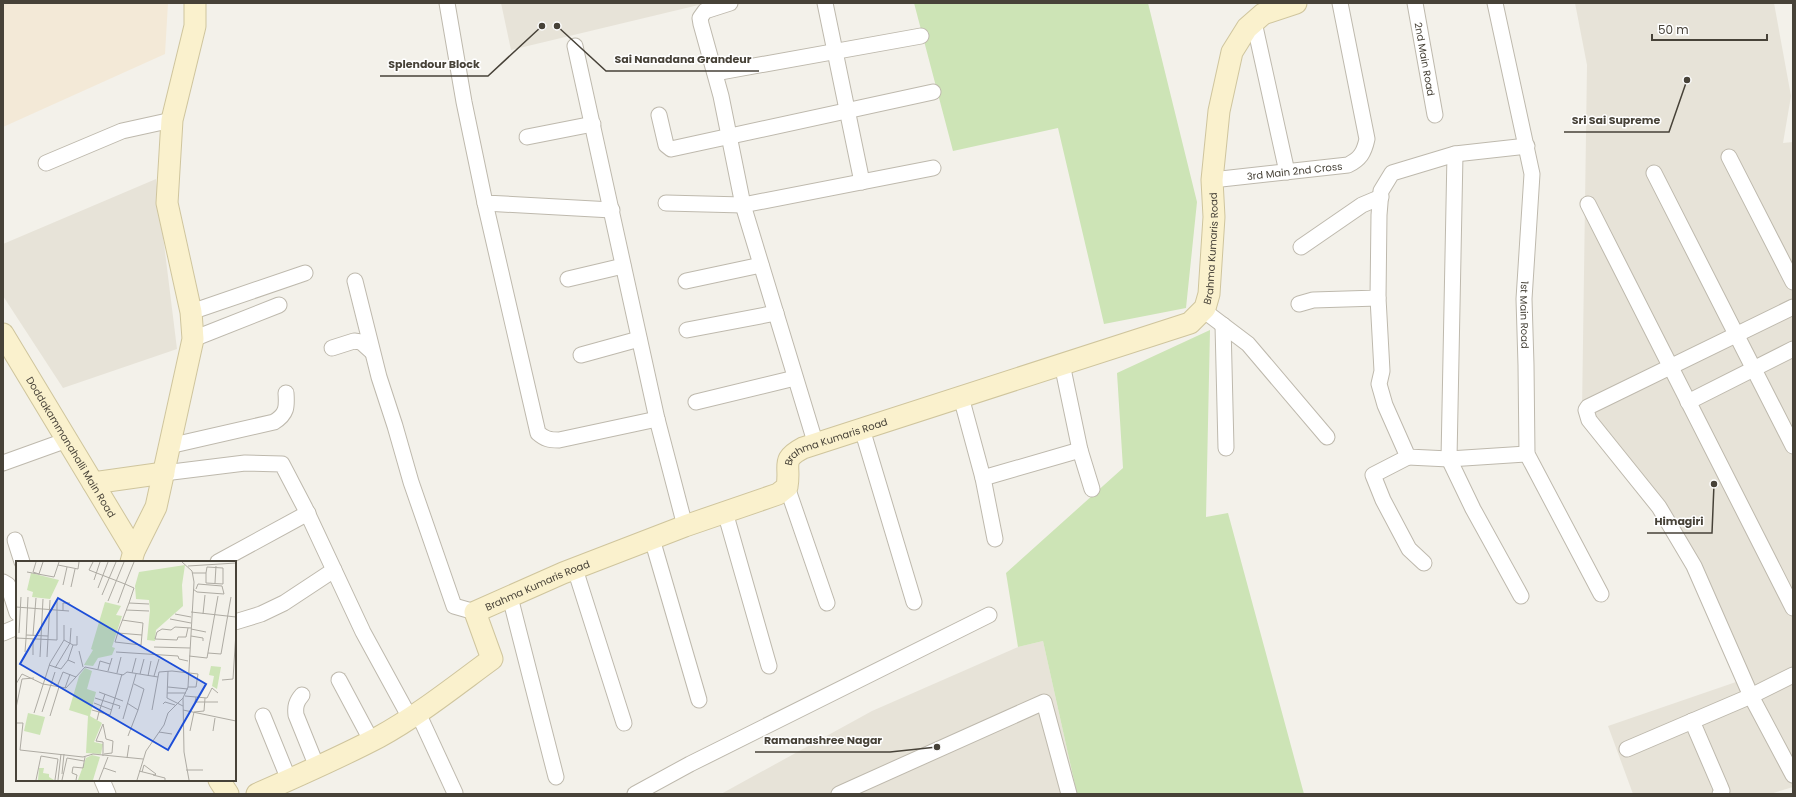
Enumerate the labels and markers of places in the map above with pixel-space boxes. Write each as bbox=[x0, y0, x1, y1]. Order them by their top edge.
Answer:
callout: Sai Nanadana Grandeur bbox=[606, 48, 759, 71]
callout: Splendour Block bbox=[380, 53, 488, 76]
callout: Sri Sai Supreme bbox=[1564, 109, 1669, 132]
callout: Himagiri bbox=[1647, 510, 1712, 533]
callout: Ramanashree Nagar bbox=[755, 729, 890, 752]

